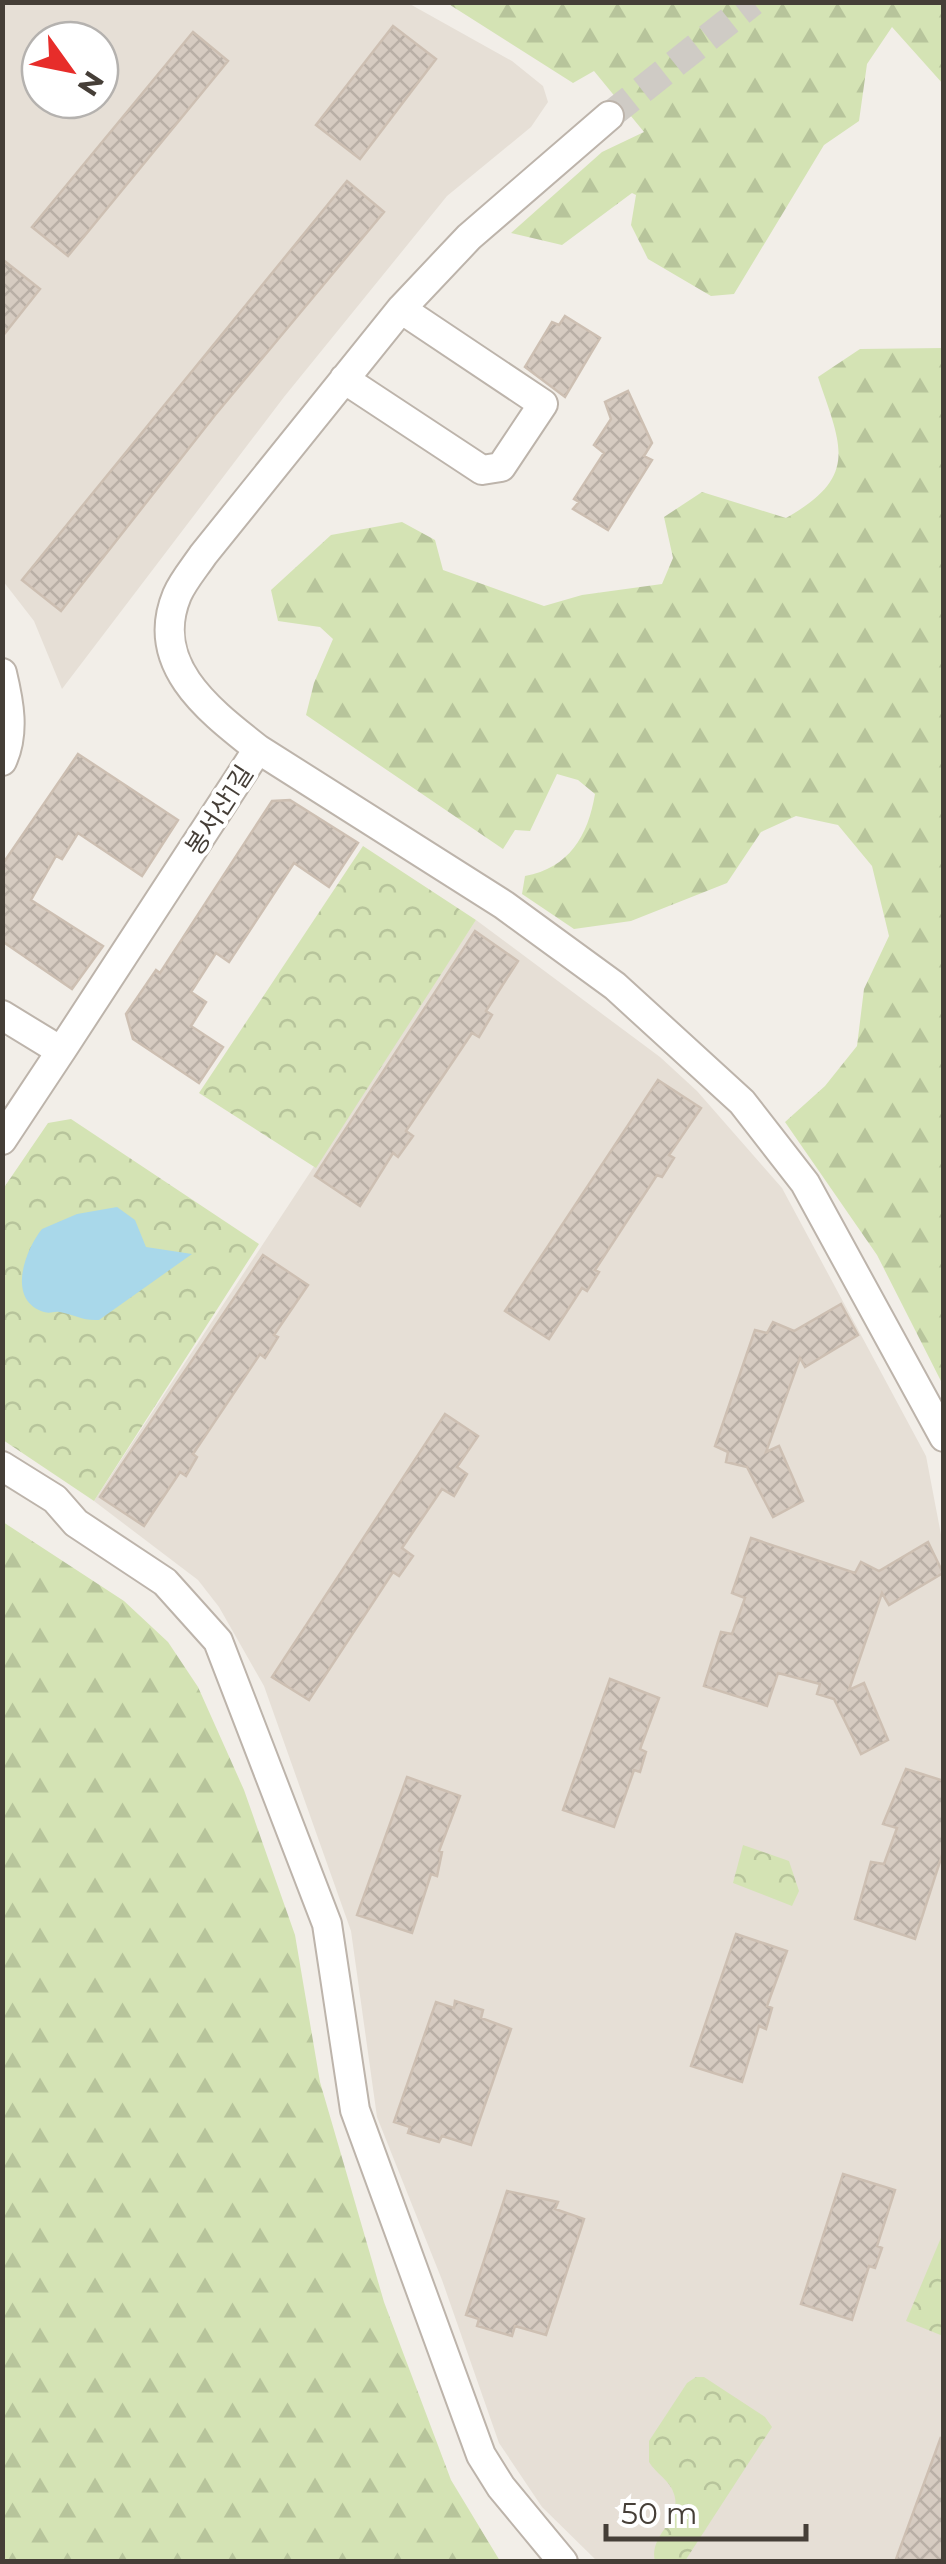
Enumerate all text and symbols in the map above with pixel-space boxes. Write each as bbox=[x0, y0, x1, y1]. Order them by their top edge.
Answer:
north arrow bbox=[20, 20, 120, 120]
text: N bbox=[71, 65, 111, 102]
street label: 봉서산1길 bbox=[179, 759, 259, 861]
scale bar bbox=[606, 2479, 806, 2541]
text: 50 m bbox=[621, 2495, 698, 2532]

